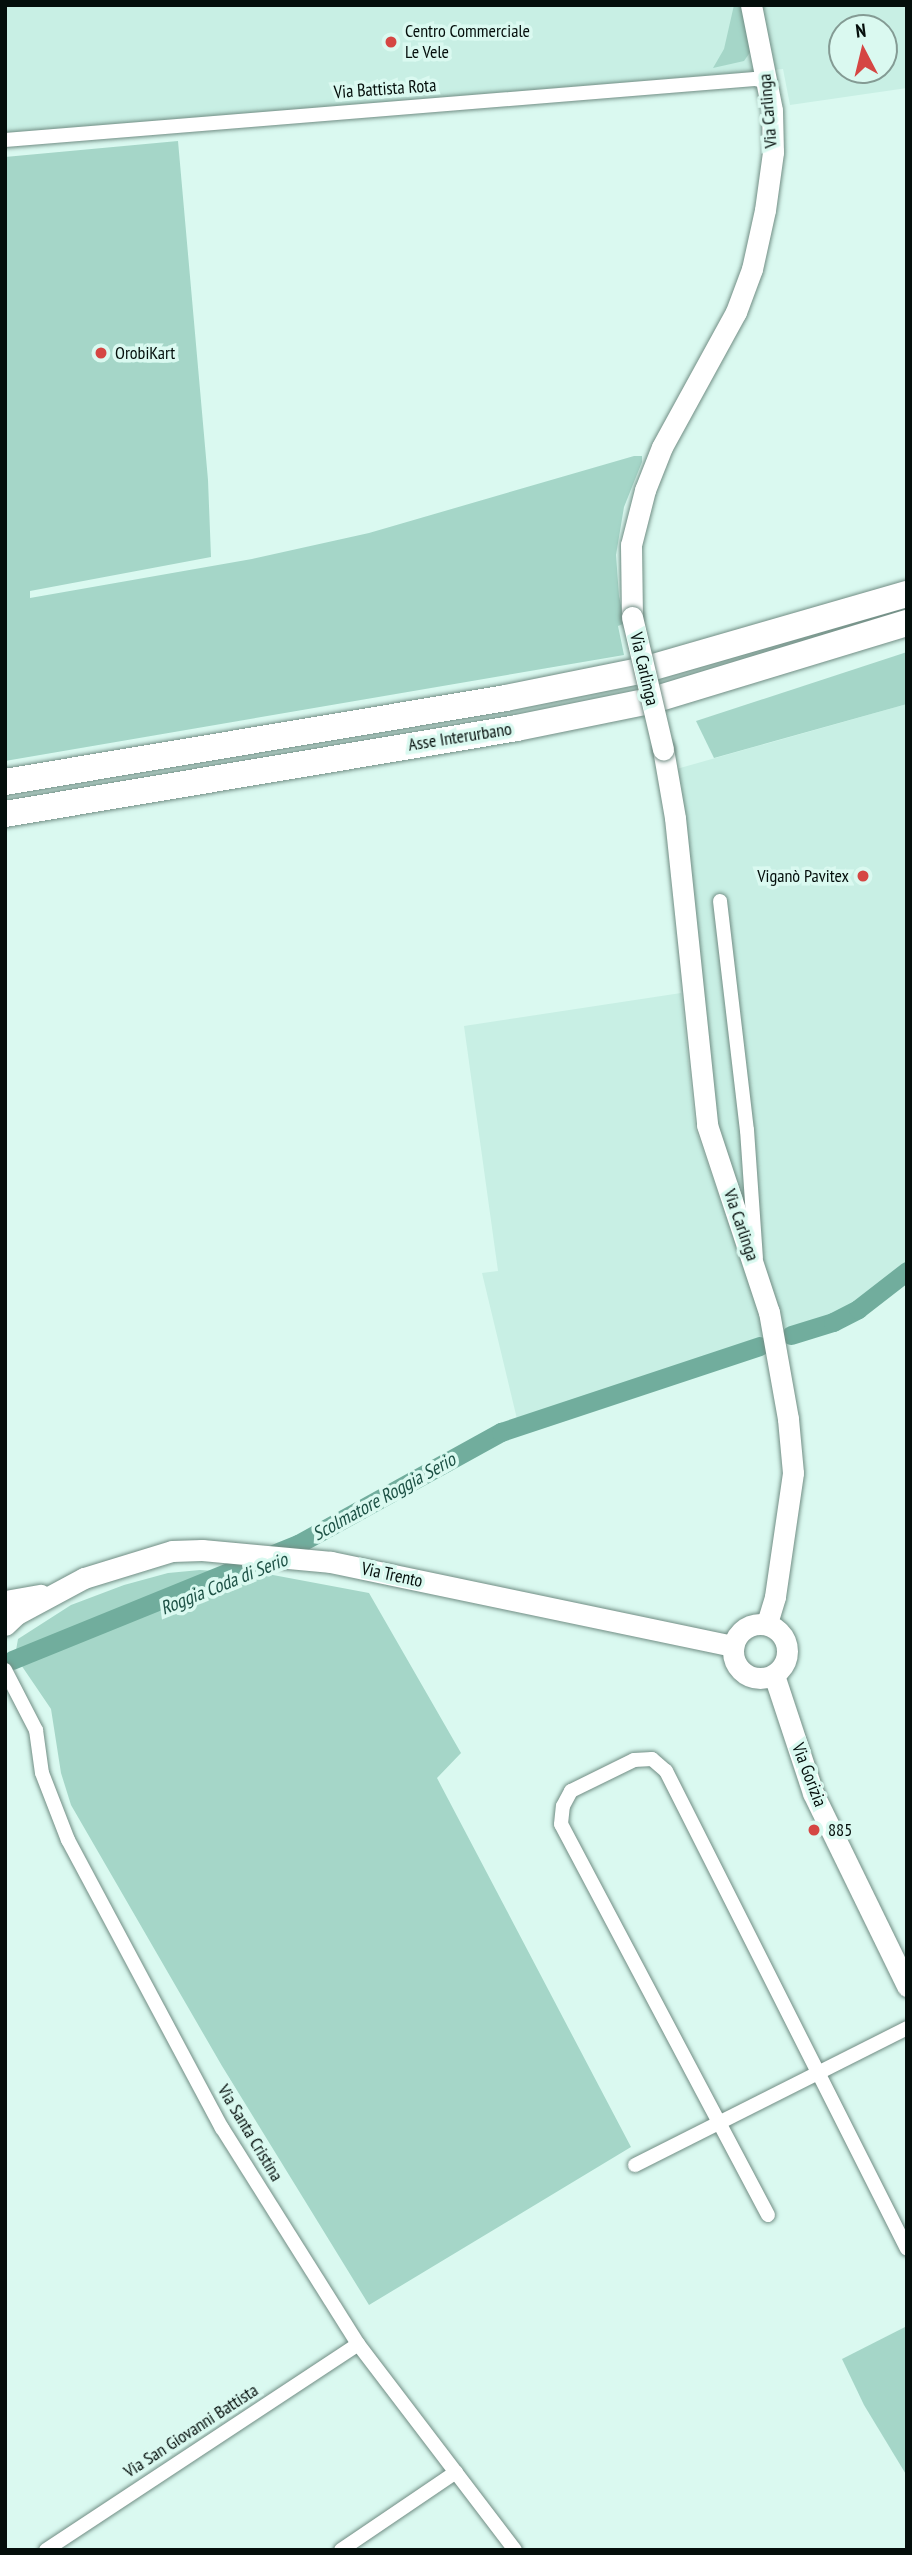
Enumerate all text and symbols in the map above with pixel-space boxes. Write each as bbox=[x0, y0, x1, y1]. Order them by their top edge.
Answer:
north arrow bbox=[828, 14, 898, 84]
text: N bbox=[854, 18, 867, 43]
place label: Centro Commerciale Le Vele bbox=[405, 21, 530, 64]
marker: Centro Commerciale Le Vele bbox=[383, 34, 399, 50]
street label: Via Carlinga bbox=[754, 73, 782, 149]
street label: Via Battista Rota bbox=[333, 75, 437, 103]
place label: OrobiKart bbox=[115, 342, 175, 364]
marker: OrobiKart bbox=[93, 345, 109, 361]
street label: Via Carlinga bbox=[625, 630, 663, 708]
street label: Asse Interurbano bbox=[407, 718, 513, 756]
place label: Viganò Pavitex bbox=[757, 865, 849, 887]
marker: Viganò Pavitex bbox=[855, 868, 871, 884]
street label: Via Carlinga bbox=[719, 1186, 763, 1264]
water label: Scolmatore Roggia Serio bbox=[309, 1448, 459, 1546]
water label: Roggia Coda di Serio bbox=[157, 1548, 291, 1620]
street label: Via Trento bbox=[359, 1558, 425, 1592]
street label: Via Gorizia bbox=[787, 1740, 831, 1810]
place label: 885 bbox=[828, 1819, 852, 1841]
marker: 885 bbox=[806, 1822, 822, 1838]
street label: Via Santa Cristina bbox=[213, 2081, 287, 2185]
street label: Via San Giovanni Battista bbox=[120, 2380, 262, 2482]

